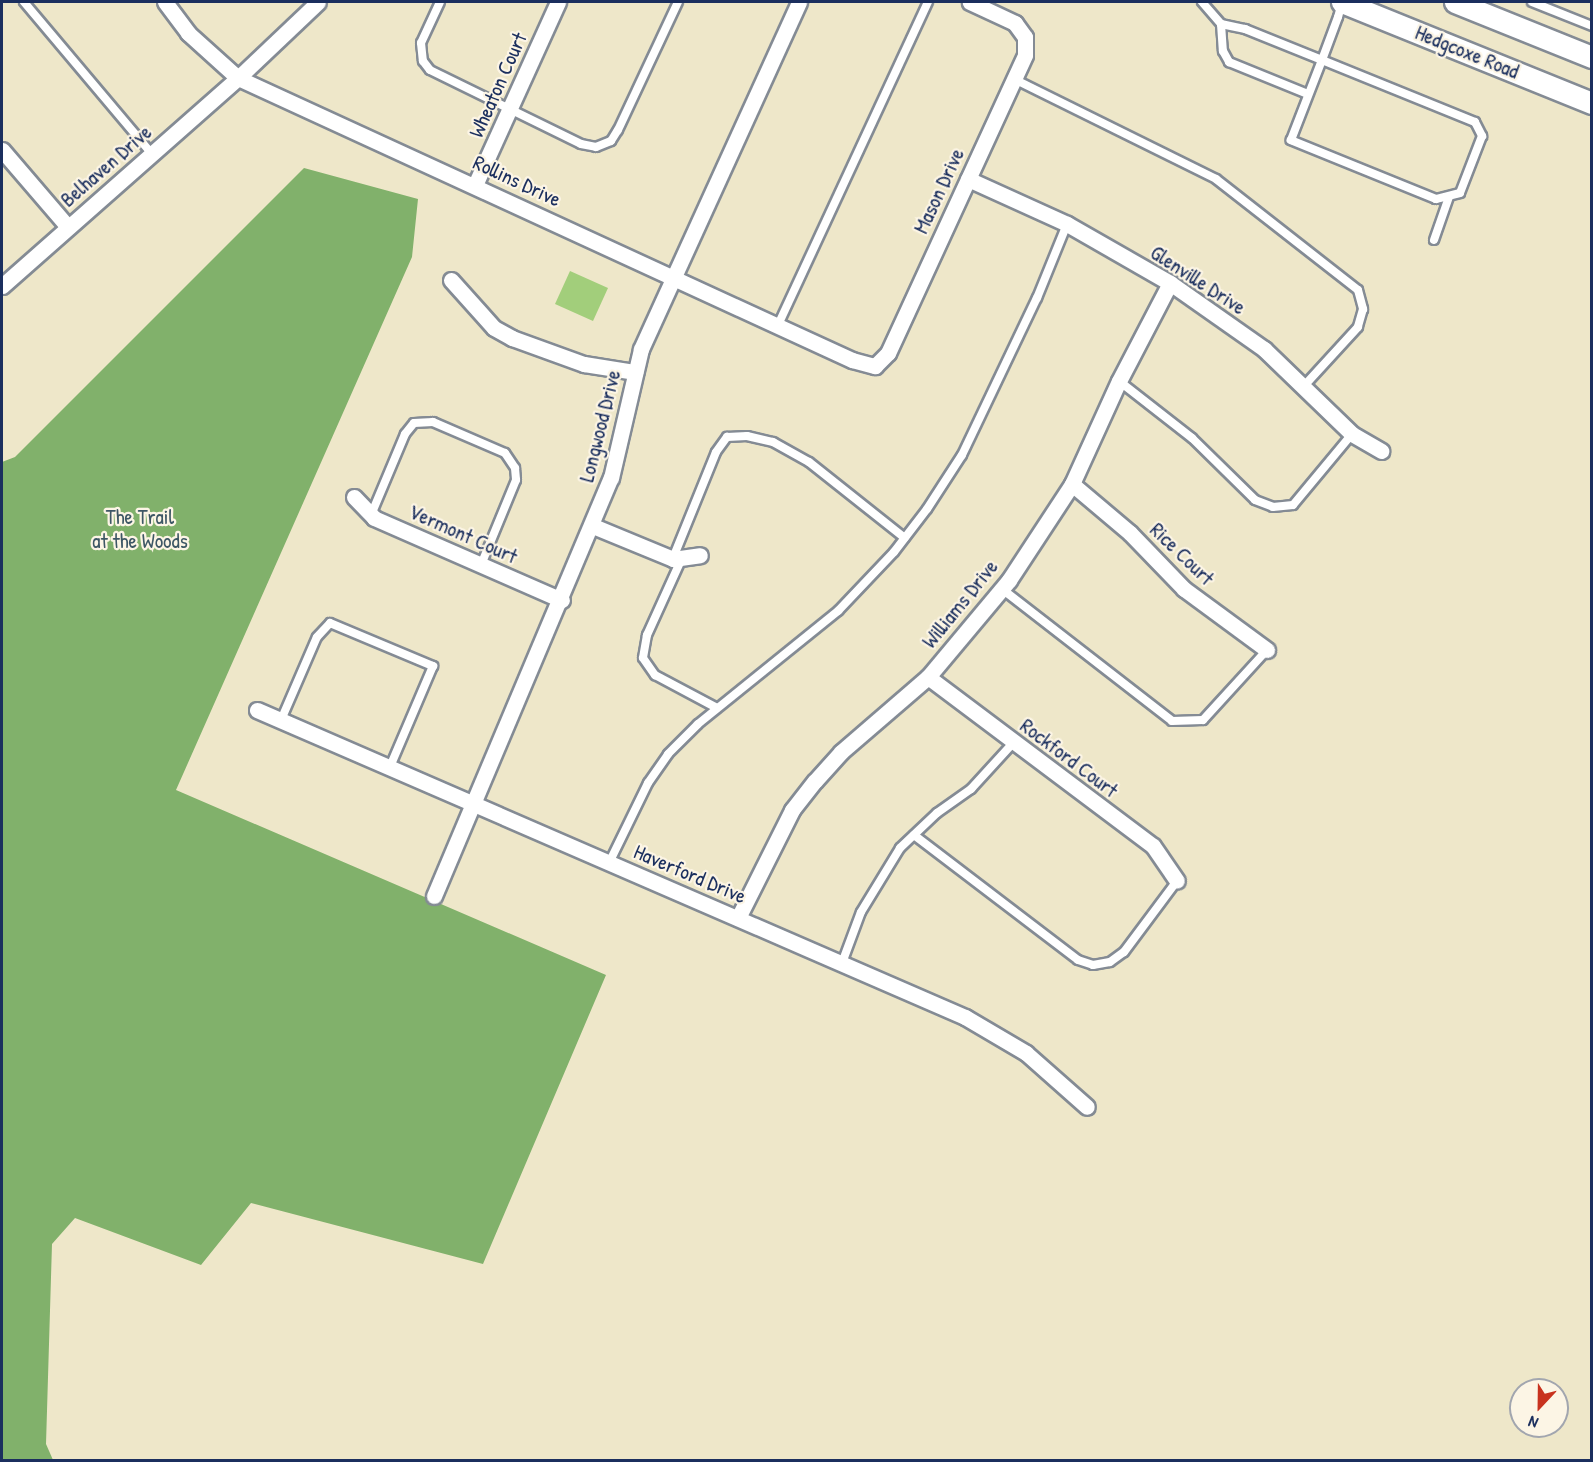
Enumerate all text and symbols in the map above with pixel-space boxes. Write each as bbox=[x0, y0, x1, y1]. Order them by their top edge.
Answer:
street label: Hedgcoxe Road bbox=[1412, 20, 1522, 84]
street label: Wheaton Court bbox=[464, 29, 532, 141]
street label: Belhaven Drive bbox=[55, 120, 157, 212]
street label: Mason Drive bbox=[908, 144, 970, 238]
street label: Rollins Drive bbox=[469, 150, 565, 212]
street label: Glenville Drive bbox=[1146, 240, 1250, 320]
street label: Longwood Drive bbox=[574, 367, 626, 485]
street label: Vermont Court bbox=[405, 499, 521, 569]
park label: The Trail at the Woods bbox=[92, 504, 188, 554]
street label: Rice Court bbox=[1145, 517, 1219, 591]
street label: Williams Drive bbox=[917, 555, 1003, 653]
street label: Rockford Court bbox=[1015, 713, 1123, 803]
street label: Haverford Drive bbox=[630, 839, 750, 909]
north arrow bbox=[1509, 1378, 1569, 1438]
text: N bbox=[1525, 1411, 1541, 1435]

